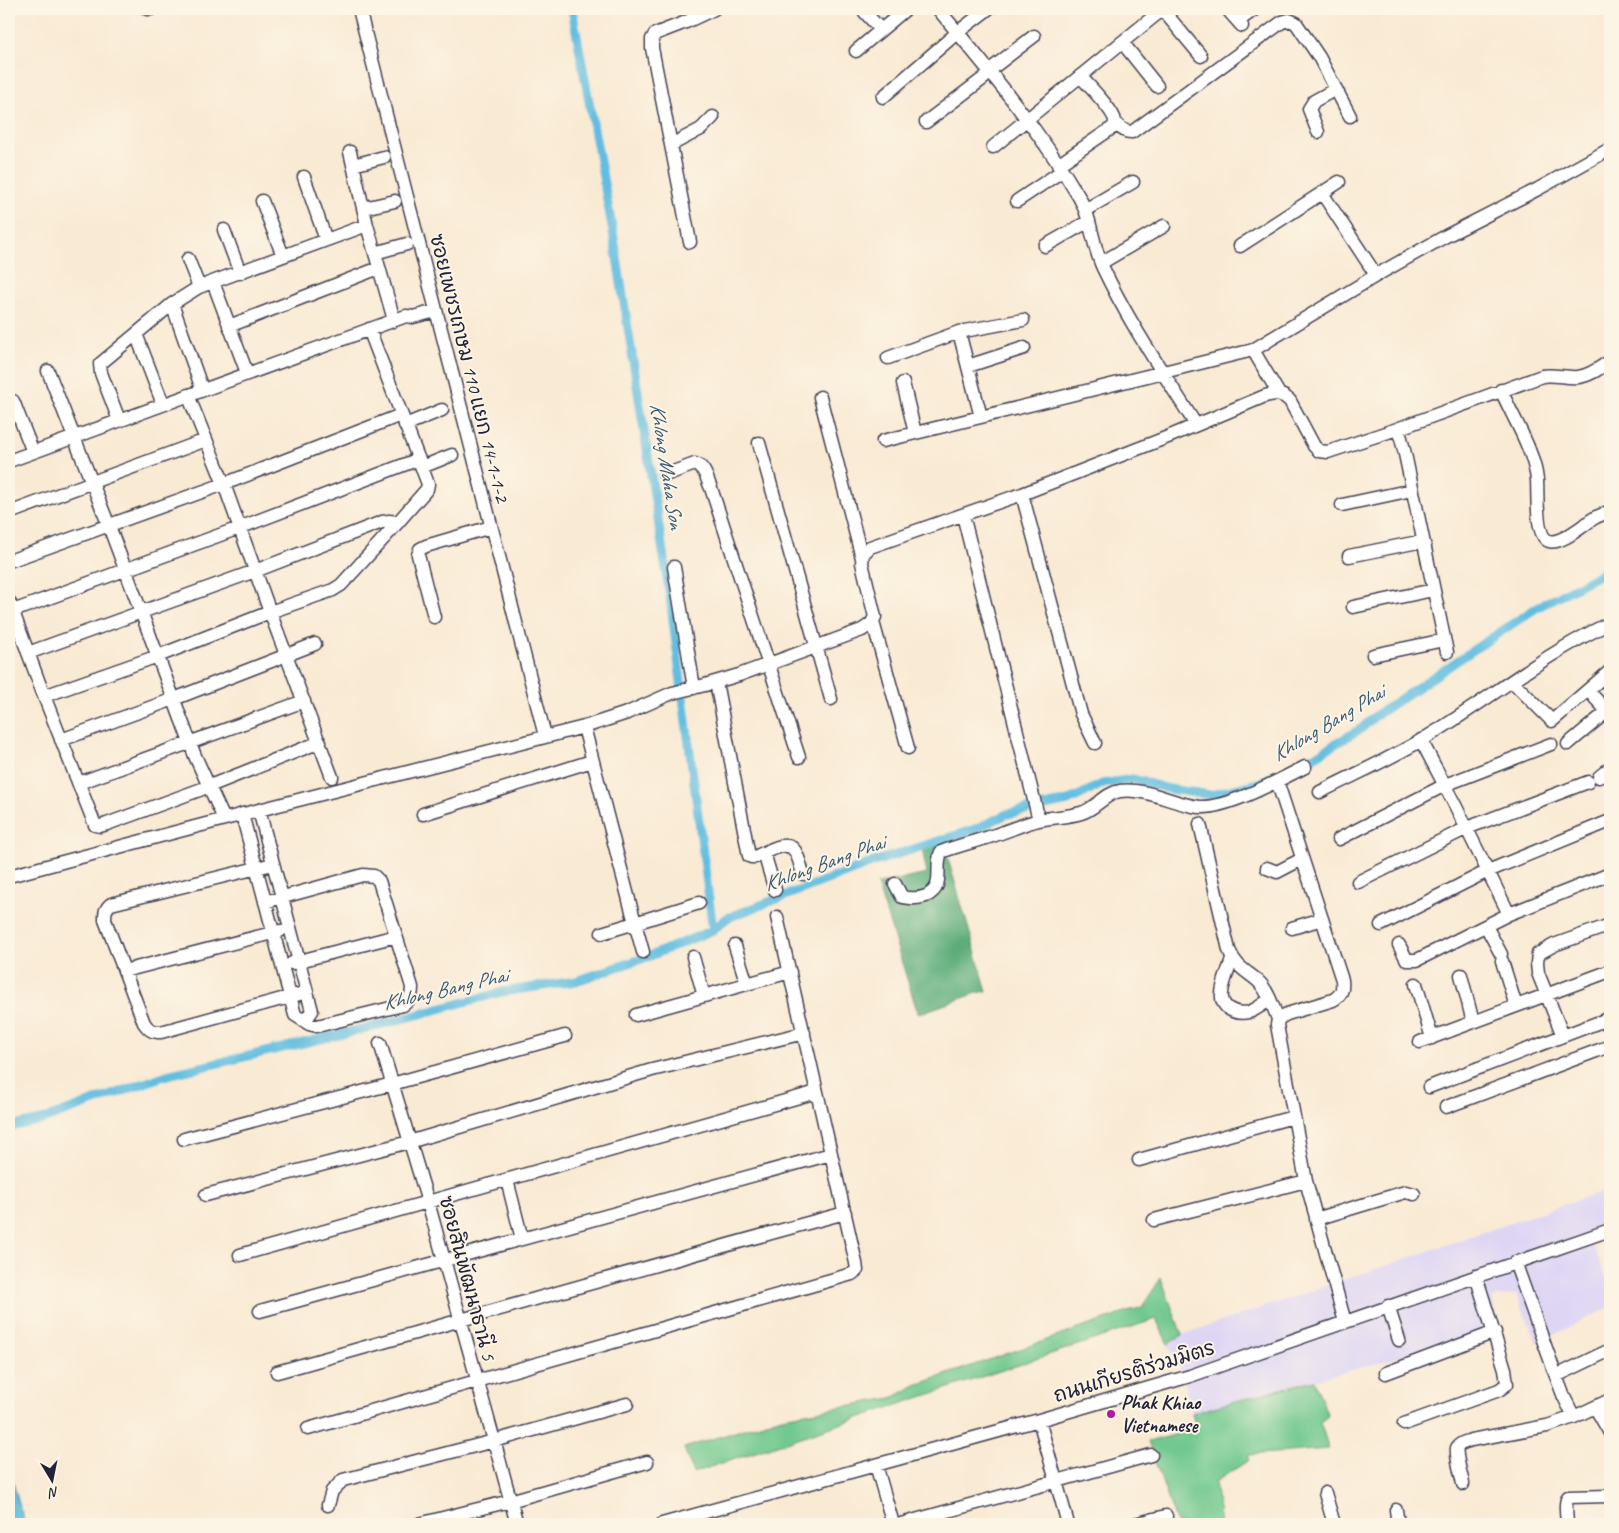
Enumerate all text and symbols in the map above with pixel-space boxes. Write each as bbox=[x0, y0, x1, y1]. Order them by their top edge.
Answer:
street label: ซอยเพชรเกษม 110 แยก 14-1-1-2 bbox=[424, 231, 515, 507]
water label: Khlong Maha Son bbox=[644, 401, 690, 533]
water label: Khlong Bang Phai bbox=[1267, 677, 1393, 767]
water label: Khlong Bang Phai bbox=[760, 827, 893, 897]
water label: Khlong Bang Phai bbox=[380, 961, 515, 1016]
street label: ซอยสินพัฒนาธานี 5 bbox=[434, 1193, 502, 1364]
street label: ถนนเกียรติร่วมมิตร bbox=[1050, 1334, 1218, 1408]
place label: Phak Khiao Vietnamese bbox=[1121, 1390, 1202, 1438]
marker: Phak Khiao Vietnamese bbox=[1105, 1408, 1117, 1420]
north arrow bbox=[28, 1456, 78, 1506]
text: N bbox=[46, 1483, 60, 1502]

